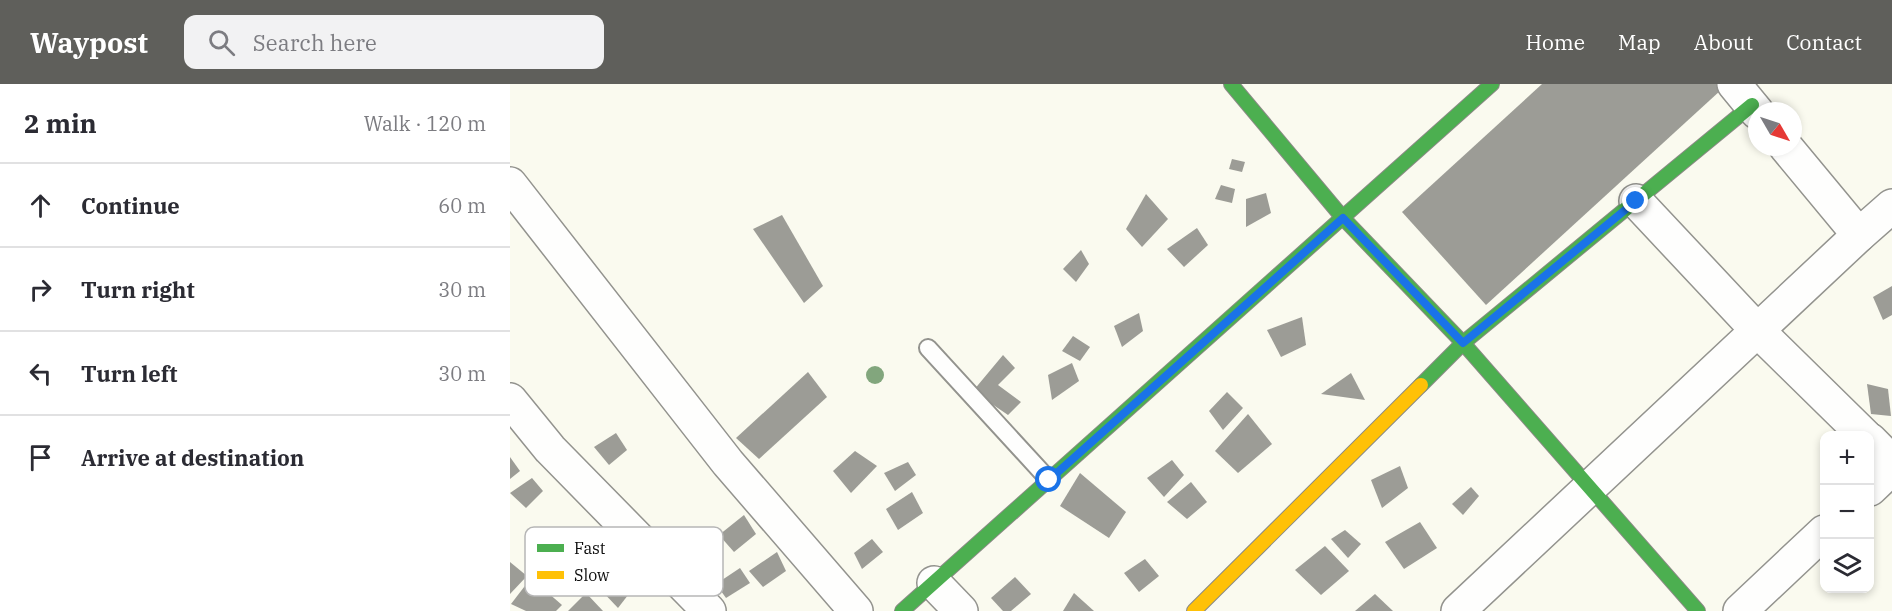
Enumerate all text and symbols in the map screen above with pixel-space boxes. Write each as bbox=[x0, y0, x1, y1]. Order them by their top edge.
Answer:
search box bbox=[184, 15, 604, 69]
text: Waypost bbox=[30, 24, 148, 61]
icon: search bbox=[205, 26, 238, 59]
text: Search here bbox=[253, 28, 377, 57]
text: Home bbox=[1525, 28, 1585, 56]
text: Map bbox=[1618, 28, 1661, 56]
text: About bbox=[1694, 28, 1753, 56]
text: Contact bbox=[1786, 28, 1862, 56]
north arrow bbox=[1748, 102, 1802, 156]
text: 2 min bbox=[24, 106, 97, 140]
text: Walk · 120 m bbox=[364, 110, 486, 137]
route end bbox=[1622, 187, 1648, 213]
icon: ahead bbox=[24, 189, 57, 222]
text: Continue bbox=[81, 191, 180, 220]
text: 60 m bbox=[438, 192, 486, 219]
icon: right bbox=[24, 273, 57, 306]
text: Turn right bbox=[81, 275, 195, 304]
text: 30 m bbox=[438, 276, 486, 303]
icon: left bbox=[24, 357, 57, 390]
text: Turn left bbox=[81, 359, 177, 388]
text: 30 m bbox=[438, 360, 486, 387]
map controls bbox=[1820, 431, 1874, 593]
button: + bbox=[1820, 431, 1874, 485]
icon: arrive bbox=[24, 441, 57, 474]
text: Arrive at destination bbox=[81, 443, 304, 472]
route start bbox=[1035, 466, 1061, 492]
button: − bbox=[1820, 485, 1874, 539]
legend bbox=[525, 527, 723, 596]
text: Fast bbox=[574, 538, 606, 558]
button: layers bbox=[1820, 539, 1874, 593]
text: Slow bbox=[574, 565, 610, 585]

